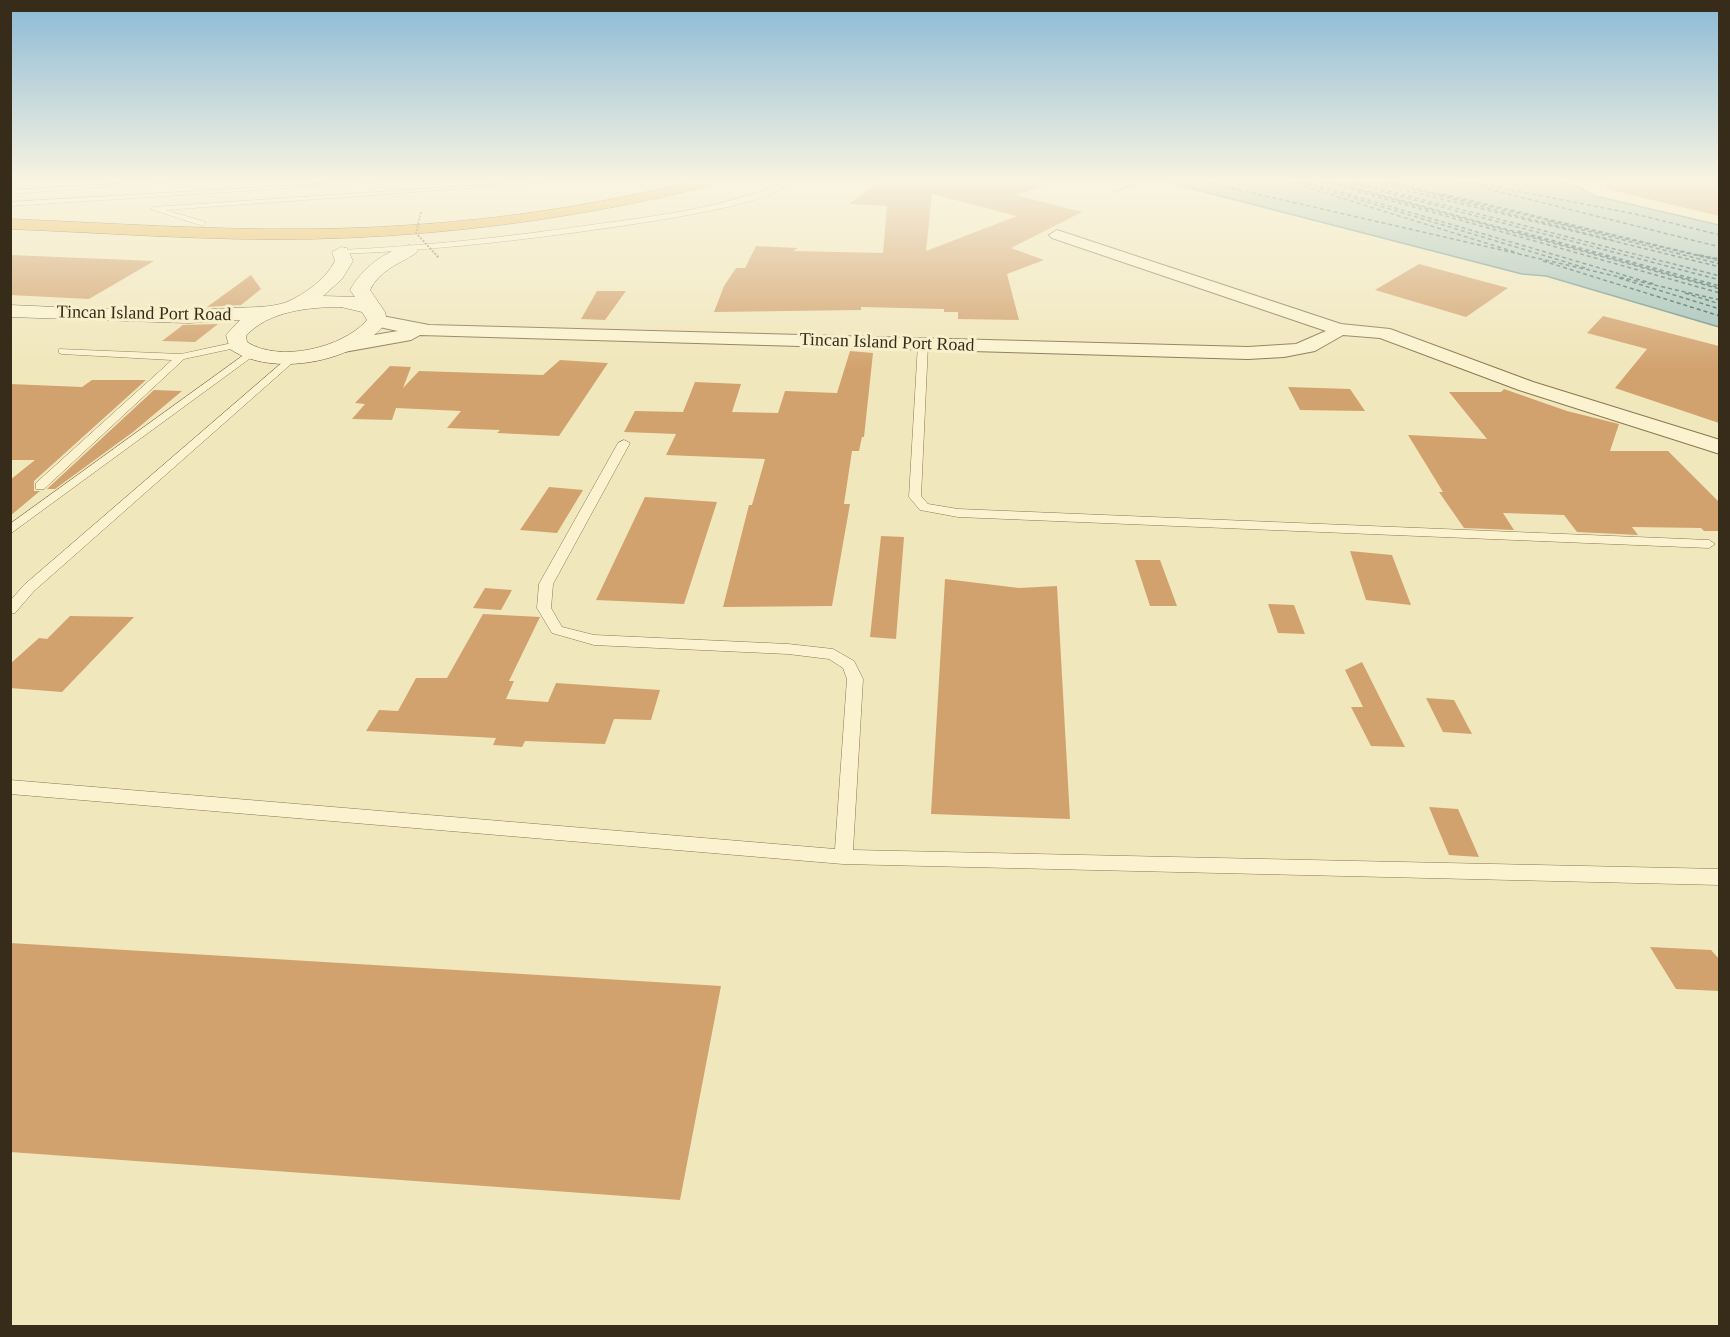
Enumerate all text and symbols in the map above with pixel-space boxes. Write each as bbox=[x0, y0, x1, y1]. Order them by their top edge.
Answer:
street label: Tincan Island Port Road bbox=[56, 302, 232, 326]
street label: Tincan Island Port Road bbox=[799, 329, 975, 357]

